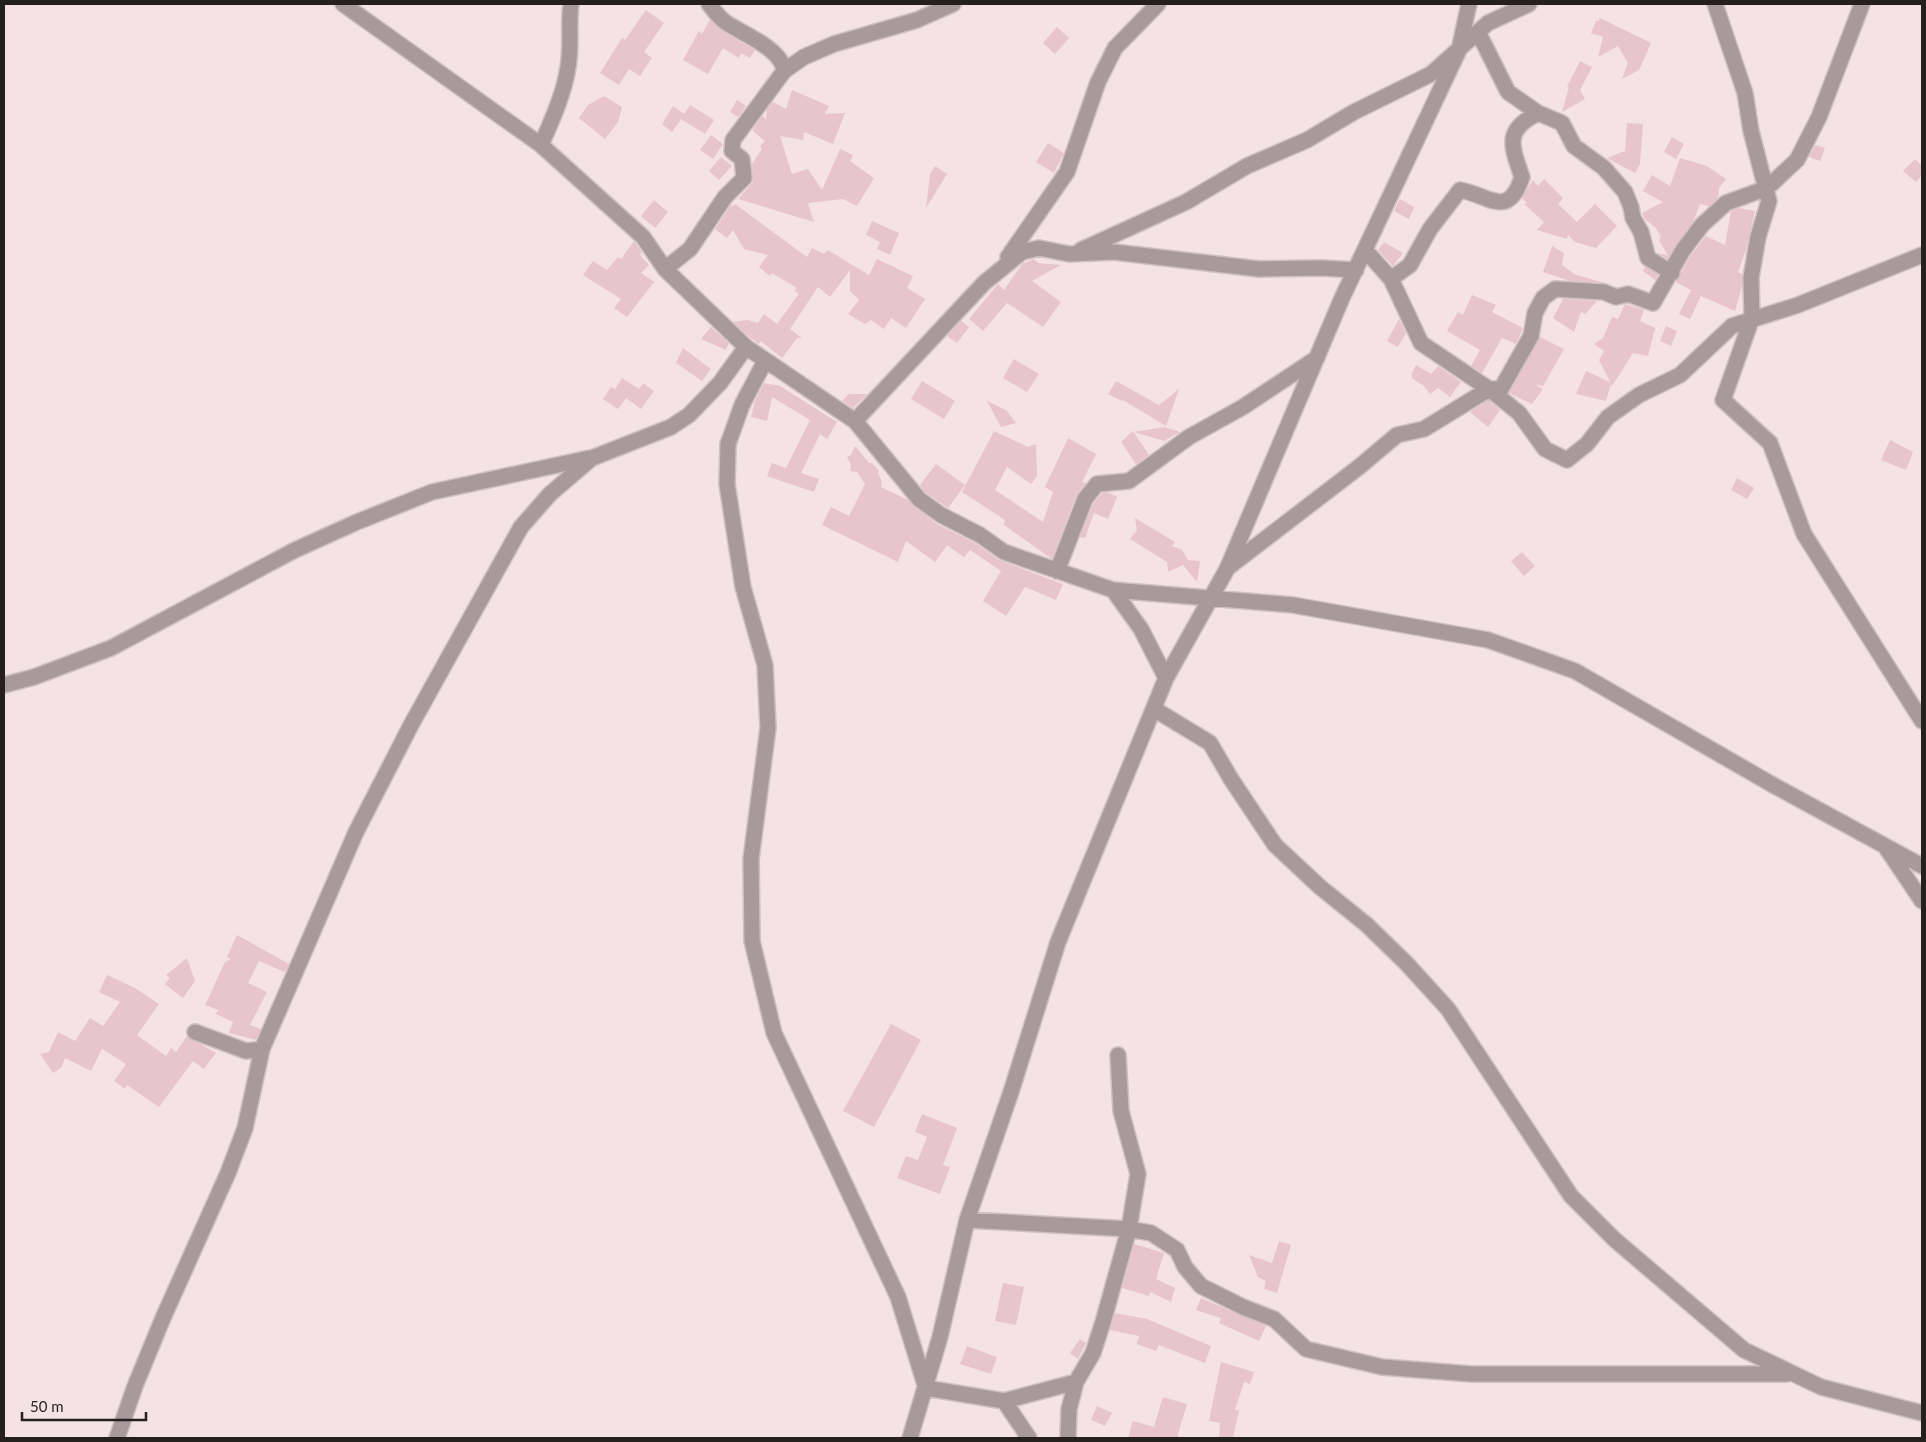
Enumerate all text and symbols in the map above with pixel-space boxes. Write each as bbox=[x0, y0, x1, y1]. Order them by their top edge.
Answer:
scale bar bbox=[22, 1390, 146, 1422]
text: 50 m bbox=[30, 1397, 64, 1415]

